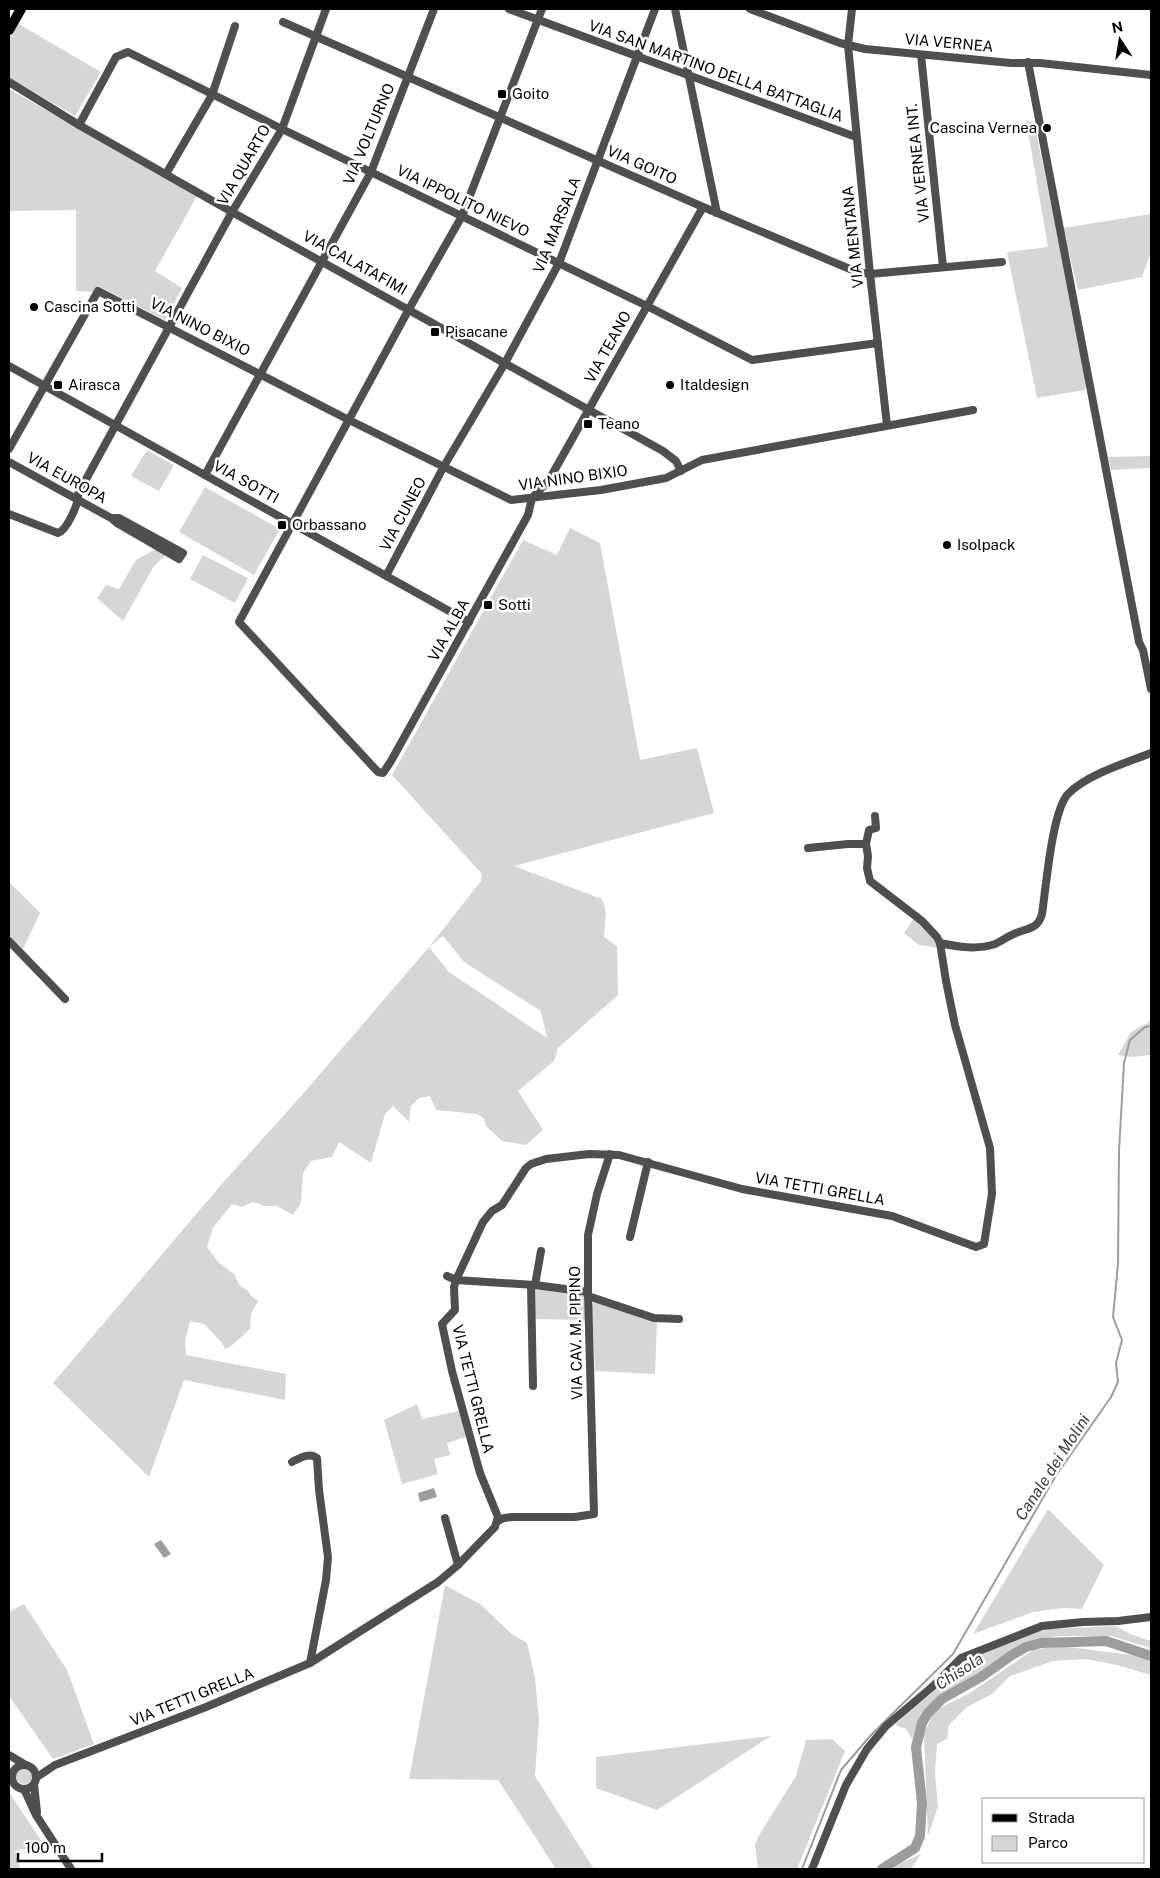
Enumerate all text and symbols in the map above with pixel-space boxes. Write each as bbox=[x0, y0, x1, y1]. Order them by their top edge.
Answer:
north arrow bbox=[1095, 15, 1145, 65]
street label: VIA SAN MARTINO DELLA BATTAGLIA bbox=[587, 16, 846, 125]
text: N bbox=[1110, 18, 1124, 36]
street label: VIA VERNEA bbox=[904, 30, 995, 55]
street label: VIA VOLTURNO bbox=[340, 81, 398, 187]
place label: Goito bbox=[512, 85, 549, 102]
marker: Goito bbox=[496, 88, 508, 100]
street label: VIA VERNEA INT. bbox=[903, 103, 932, 223]
place label: Cascina Vernea bbox=[930, 119, 1037, 136]
street label: VIA QUARTO bbox=[214, 122, 273, 208]
marker: Cascina Vernea bbox=[1041, 122, 1053, 134]
street label: VIA GOITO bbox=[605, 142, 680, 188]
street label: VIA IPPOLITO NIEVO bbox=[394, 161, 532, 240]
street label: VIA MARSALA bbox=[529, 174, 584, 275]
street label: VIA MENTANA bbox=[839, 185, 866, 289]
street label: VIA CALATAFIMI bbox=[300, 227, 410, 298]
street label: VIA NINO BIXIO bbox=[147, 294, 253, 359]
place label: Cascina Sotti bbox=[44, 298, 135, 315]
marker: Cascina Sotti bbox=[28, 301, 40, 313]
street label: VIA TEANO bbox=[581, 308, 634, 386]
place label: Pisacane bbox=[445, 323, 508, 340]
marker: Pisacane bbox=[429, 326, 441, 338]
place label: Airasca bbox=[68, 376, 120, 393]
place label: Italdesign bbox=[680, 376, 749, 393]
marker: Airasca bbox=[52, 379, 64, 391]
marker: Italdesign bbox=[664, 379, 676, 391]
place label: Teano bbox=[598, 415, 640, 432]
marker: Teano bbox=[582, 418, 594, 430]
street label: VIA EUROPA bbox=[24, 449, 110, 507]
street label: VIA SOTTI bbox=[211, 457, 282, 506]
street label: VIA NINO BIXIO bbox=[517, 461, 629, 494]
street label: VIA CUNEO bbox=[376, 474, 429, 554]
place label: Orbassano bbox=[292, 516, 366, 533]
marker: Orbassano bbox=[276, 519, 288, 531]
place label: Isolpack bbox=[957, 536, 1015, 553]
marker: Isolpack bbox=[941, 539, 953, 551]
street label: VIA ALBA bbox=[425, 595, 473, 664]
place label: Sotti bbox=[498, 596, 531, 613]
marker: Sotti bbox=[482, 599, 494, 611]
street label: VIA TETTI GRELLA bbox=[754, 1169, 887, 1208]
street label: VIA CAV. M. PIPINO bbox=[566, 1266, 585, 1400]
street label: VIA TETTI GRELLA bbox=[449, 1323, 498, 1455]
water label: Canale dei Molini bbox=[1011, 1411, 1094, 1524]
water label: Chisola bbox=[932, 1649, 987, 1694]
street label: VIA TETTI GRELLA bbox=[127, 1664, 256, 1729]
legend bbox=[982, 1798, 1145, 1863]
text: Strada bbox=[1028, 1809, 1075, 1826]
scale bar bbox=[18, 1830, 101, 1862]
text: Parco bbox=[1028, 1834, 1068, 1851]
text: 100 m bbox=[25, 1839, 66, 1856]

